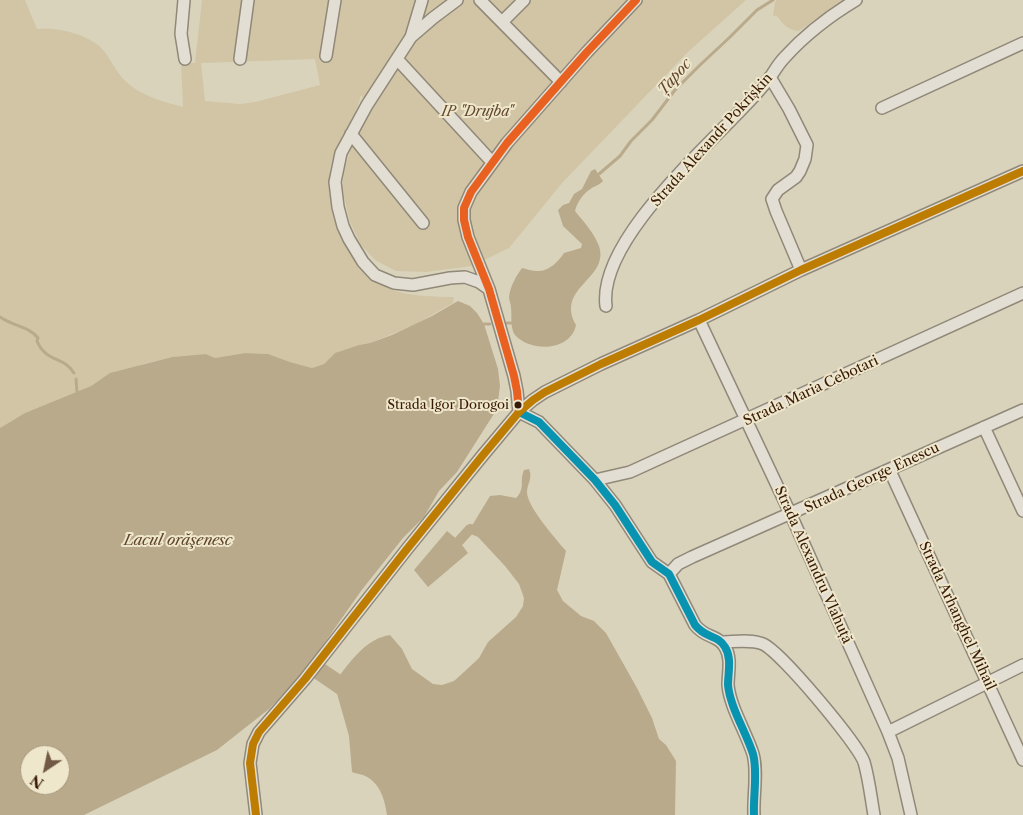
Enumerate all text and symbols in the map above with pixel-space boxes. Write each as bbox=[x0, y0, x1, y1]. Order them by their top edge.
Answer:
water label: Țapoc bbox=[654, 55, 696, 99]
street label: Strada Alexandr Pokrîșkin bbox=[648, 70, 776, 210]
park label: IP "Drujba" bbox=[441, 104, 513, 120]
street label: Strada Maria Cebotari bbox=[741, 352, 881, 430]
place label: Strada Igor Dorogoi bbox=[387, 397, 509, 413]
marker: Strada Igor Dorogoi bbox=[513, 400, 523, 410]
street label: Strada George Enescu bbox=[802, 439, 942, 517]
street label: Strada Аlexandru Vlahuță bbox=[771, 484, 855, 646]
water label: Lacul orăşenesc bbox=[124, 532, 232, 550]
street label: Strada Arhanghel Mihail bbox=[915, 539, 999, 693]
north arrow bbox=[20, 745, 70, 795]
text: N bbox=[27, 771, 47, 792]

